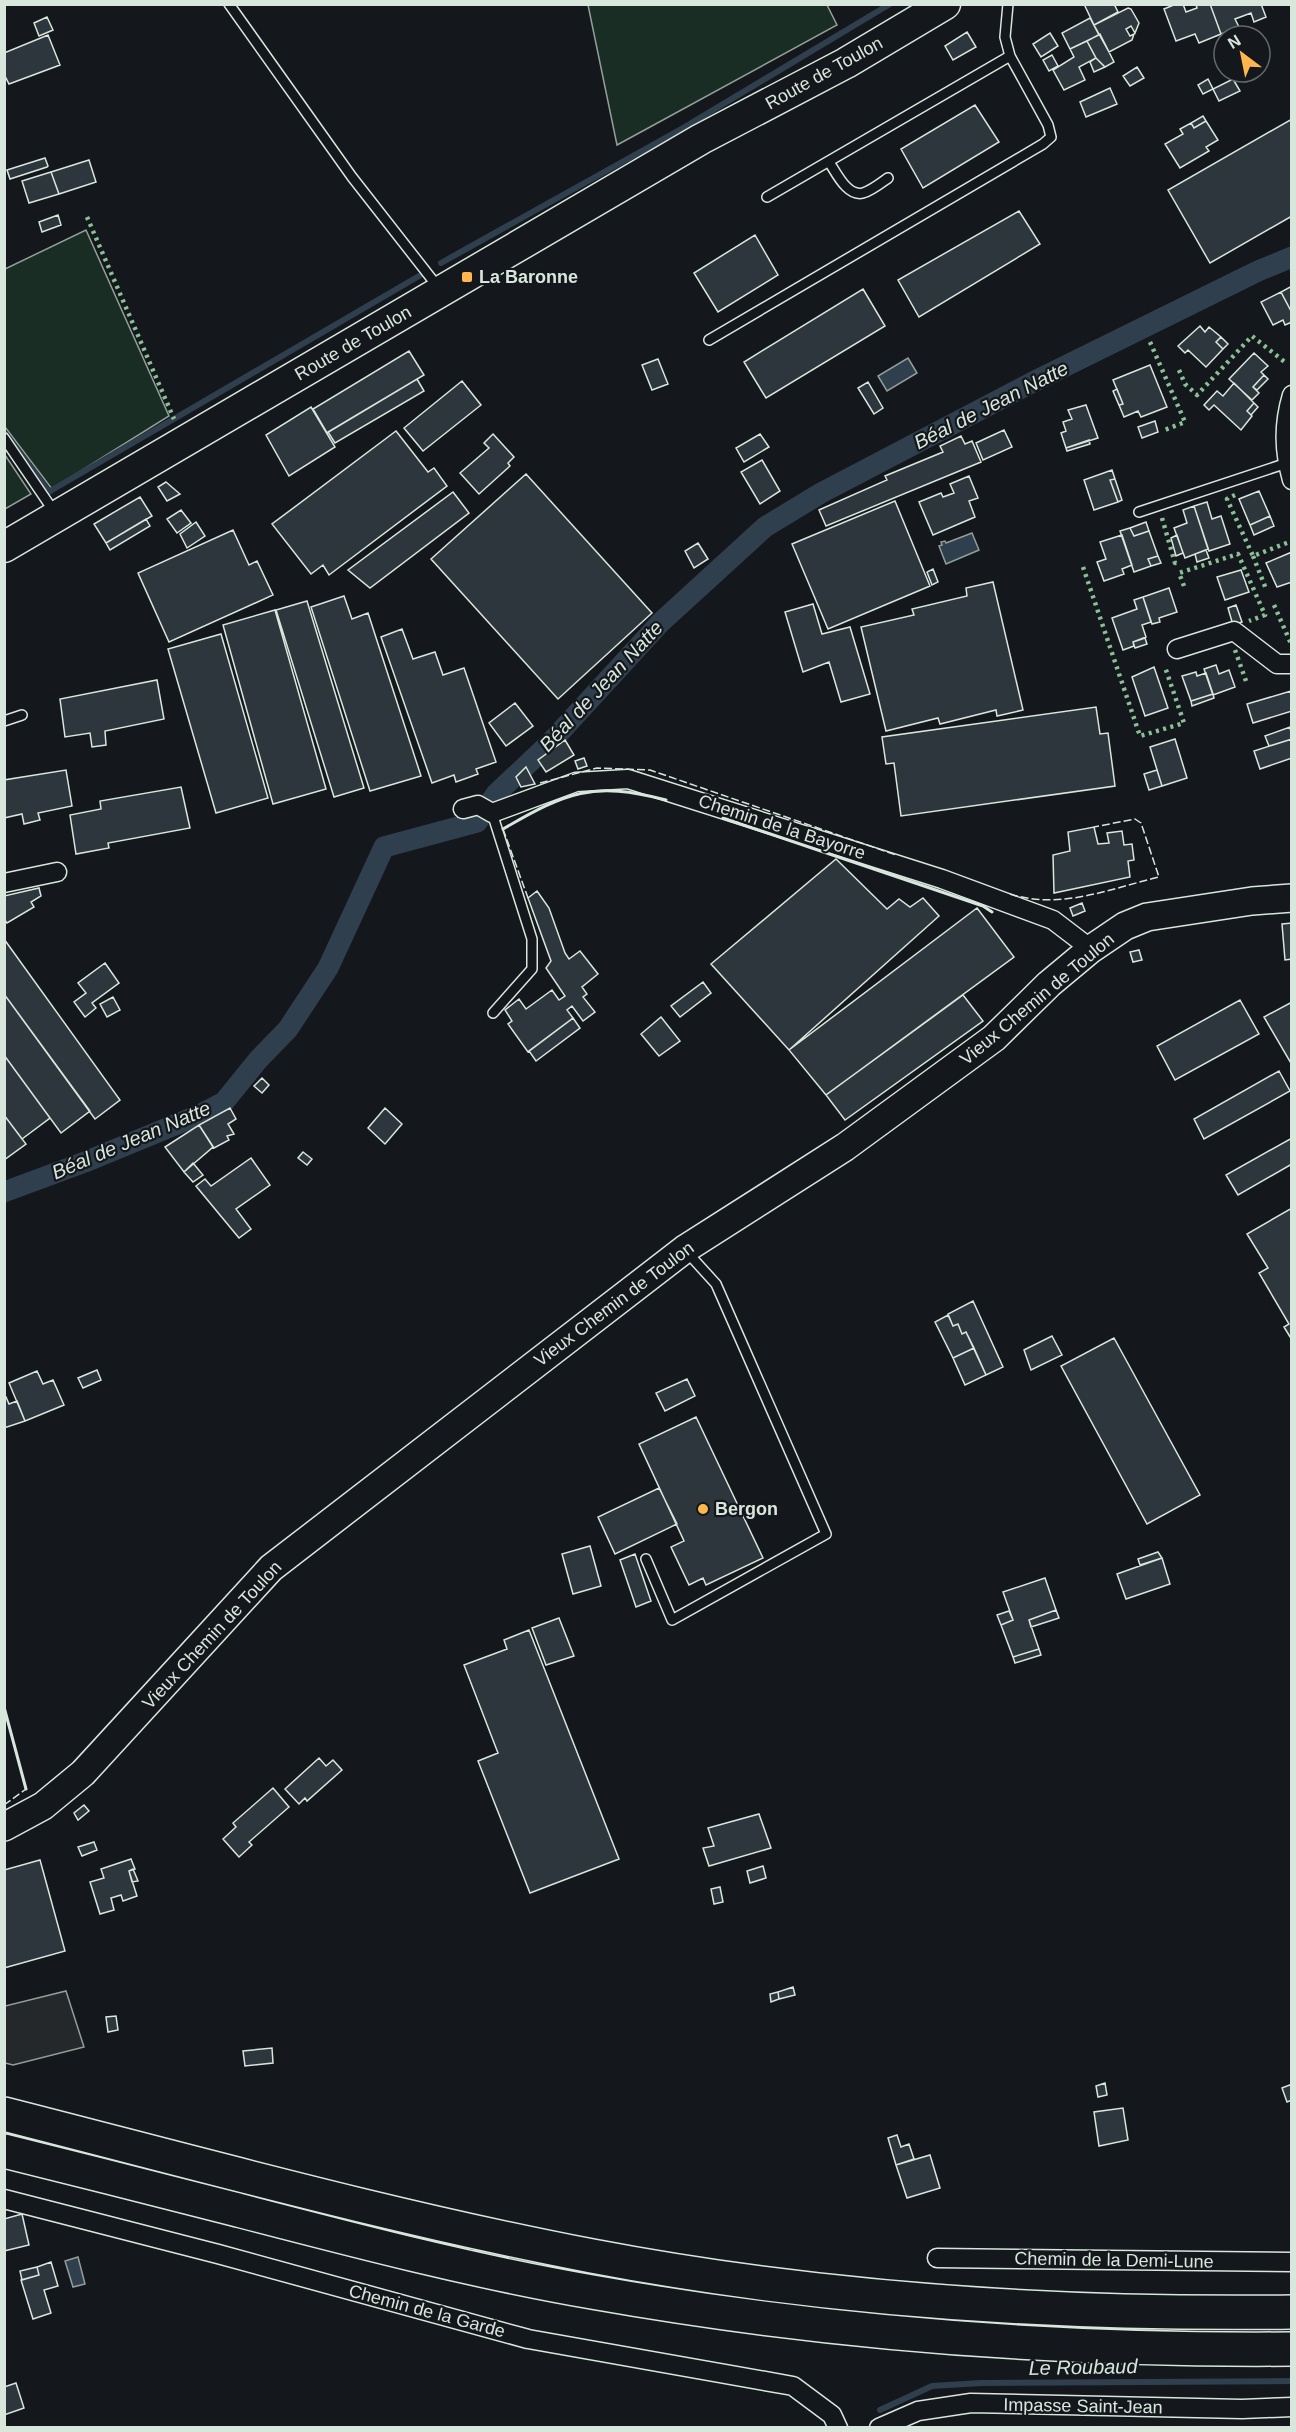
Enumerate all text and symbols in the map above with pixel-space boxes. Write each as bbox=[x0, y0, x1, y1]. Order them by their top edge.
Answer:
north arrow bbox=[1212, 24, 1272, 84]
text: N bbox=[1225, 31, 1244, 52]
street label: Route de Toulon bbox=[762, 33, 886, 113]
place label: La Baronne bbox=[479, 267, 578, 287]
marker: La Baronne bbox=[460, 270, 474, 284]
street label: Route de Toulon bbox=[291, 302, 415, 384]
water label: Béal de Jean Natte bbox=[910, 357, 1072, 453]
water label: Béal de Jean Natte bbox=[535, 616, 667, 756]
street label: Chemin de la Bayorre bbox=[696, 791, 868, 863]
street label: Vieux Chemin de Toulon bbox=[956, 929, 1118, 1069]
water label: Béal de Jean Natte bbox=[48, 1097, 214, 1183]
street label: Vieux Chemin de Toulon bbox=[530, 1237, 698, 1371]
place label: Bergon bbox=[715, 1499, 778, 1519]
marker: Bergon bbox=[696, 1502, 710, 1516]
street label: Vieux Chemin de Toulon bbox=[138, 1557, 286, 1713]
street label: Chemin de la Demi-Lune bbox=[1014, 2248, 1214, 2272]
street label: Chemin de la Garde bbox=[347, 2280, 507, 2342]
water label: Le Roubaud bbox=[1028, 2355, 1139, 2379]
street label: Impasse Saint-Jean bbox=[1003, 2395, 1163, 2417]

